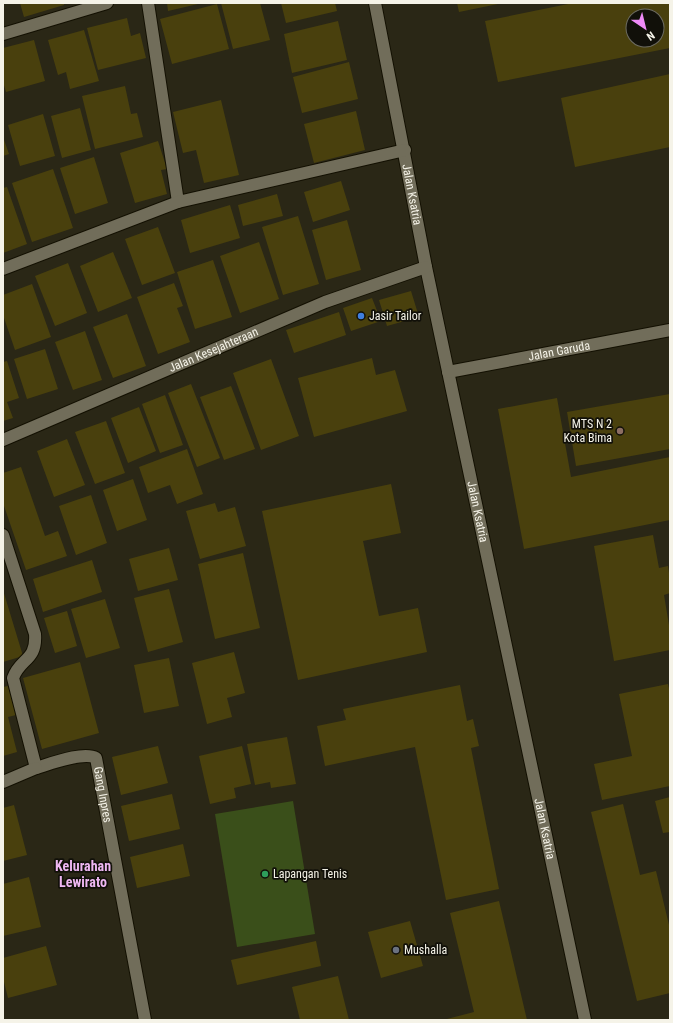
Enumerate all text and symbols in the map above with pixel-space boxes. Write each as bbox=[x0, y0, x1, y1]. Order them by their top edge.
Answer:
north arrow bbox=[625, 8, 665, 48]
text: N bbox=[644, 29, 657, 43]
street label: Jalan Ksatria bbox=[399, 163, 425, 227]
place label: Jasir Tailor bbox=[369, 309, 422, 323]
marker: Jasir Tailor bbox=[356, 311, 366, 321]
street label: Jalan Kesejahteraan bbox=[167, 324, 261, 375]
street label: Jalan Garuda bbox=[527, 338, 591, 364]
place label: MTS N 2 Kota Bima bbox=[563, 417, 612, 445]
marker: MTS N 2 Kota Bima bbox=[615, 426, 625, 436]
street label: Jalan Ksatria bbox=[464, 480, 491, 544]
street label: Gang Inpres bbox=[91, 765, 115, 824]
street label: Jalan Ksatria bbox=[531, 797, 558, 861]
district label: Kelurahan Lewirato bbox=[55, 858, 111, 890]
place label: Lapangan Tenis bbox=[273, 867, 347, 881]
marker: Lapangan Tenis bbox=[260, 869, 270, 879]
place label: Mushalla bbox=[404, 943, 447, 957]
marker: Mushalla bbox=[391, 945, 401, 955]

